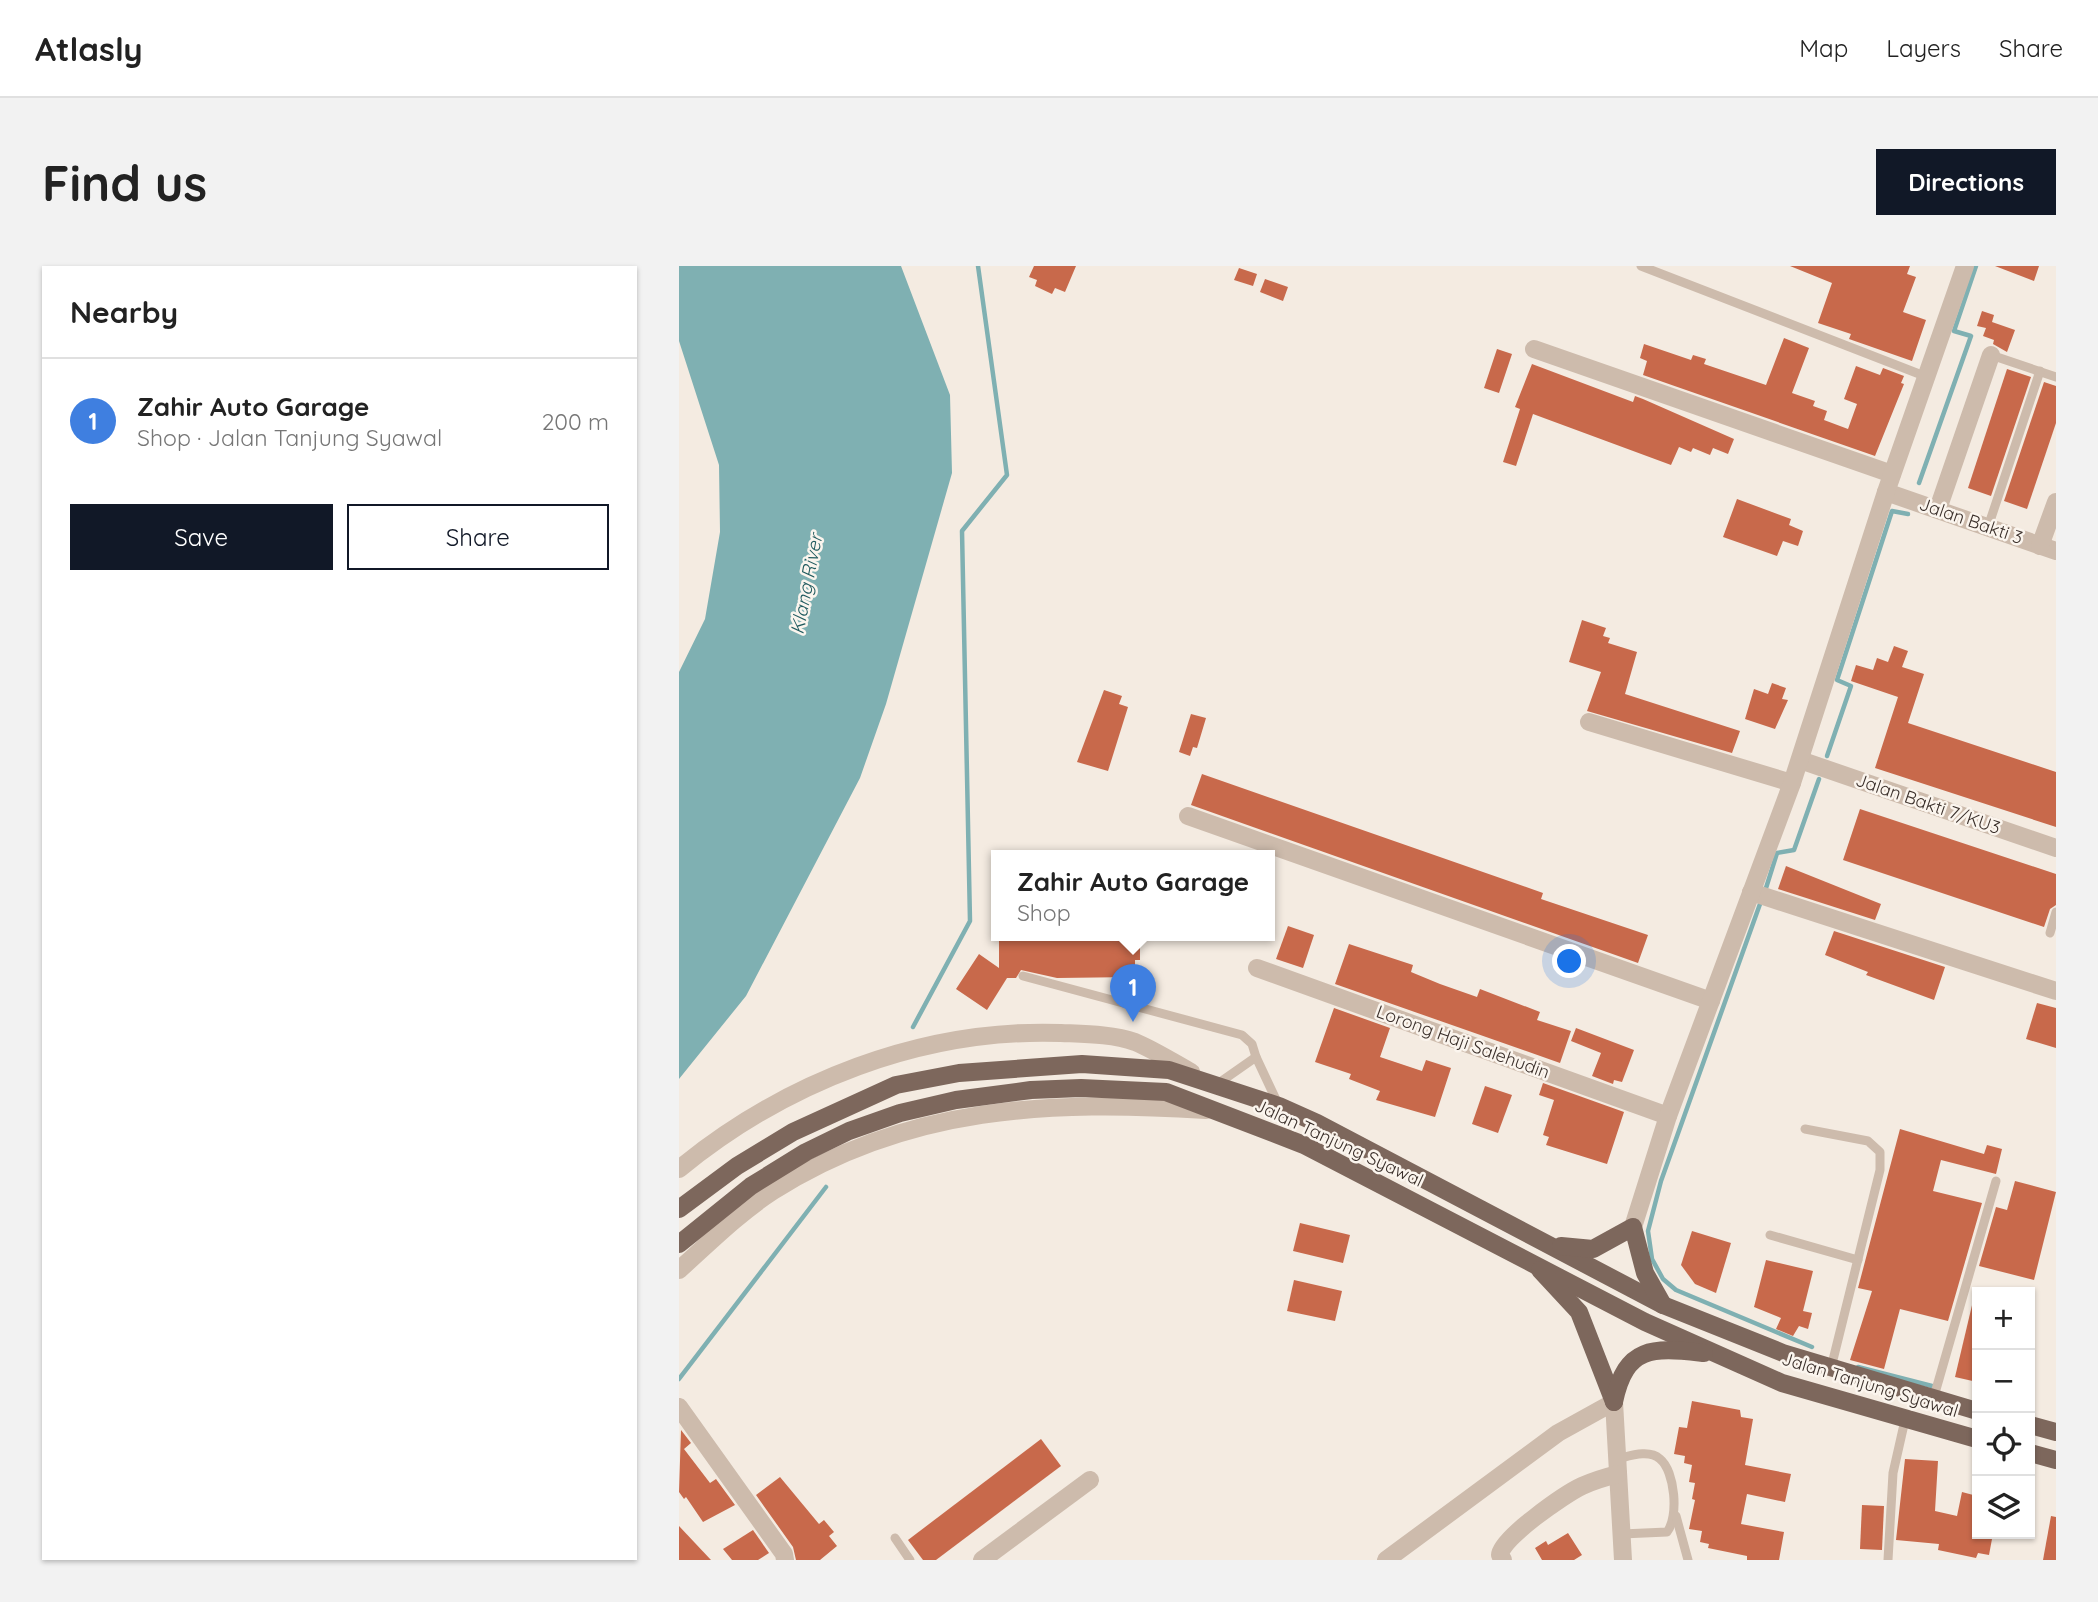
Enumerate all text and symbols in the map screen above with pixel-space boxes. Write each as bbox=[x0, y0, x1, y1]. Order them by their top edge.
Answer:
text: Atlasly bbox=[35, 28, 143, 69]
text: Map bbox=[1799, 33, 1848, 63]
text: Layers bbox=[1886, 33, 1961, 63]
text: Share bbox=[1999, 33, 2063, 63]
button: Directions bbox=[1876, 149, 2056, 215]
text: Find us bbox=[42, 152, 207, 213]
text: Nearby bbox=[70, 293, 178, 331]
text: Zahir Auto Garage bbox=[137, 390, 369, 423]
text: 1 bbox=[89, 407, 97, 436]
text: 200 m bbox=[542, 407, 609, 436]
text: Shop · Jalan Tanjung Syawal bbox=[137, 423, 442, 452]
street label: Jalan Bakti 3 bbox=[1916, 492, 2026, 549]
button: Save bbox=[70, 504, 333, 570]
button: Share bbox=[347, 504, 609, 570]
water label: Klang River bbox=[785, 529, 828, 636]
street label: Jalan Bakti 7/KU3 bbox=[1853, 768, 2004, 839]
popup bbox=[991, 850, 1275, 941]
text: Zahir Auto Garage bbox=[1017, 865, 1249, 898]
text: Shop bbox=[1017, 898, 1071, 927]
your location bbox=[1552, 944, 1586, 978]
pin: 1 bbox=[1110, 964, 1156, 1022]
street label: Lorong Haji Salehudin bbox=[1373, 999, 1553, 1084]
street label: Jalan Tanjung Syawal bbox=[1251, 1093, 1427, 1192]
map controls bbox=[1972, 1287, 2035, 1539]
button: + bbox=[1972, 1287, 2035, 1350]
street label: Jalan Tanjung Syawal bbox=[1779, 1347, 1961, 1422]
button: − bbox=[1972, 1350, 2035, 1413]
button: locate bbox=[1972, 1413, 2035, 1476]
button: layers bbox=[1972, 1476, 2035, 1539]

